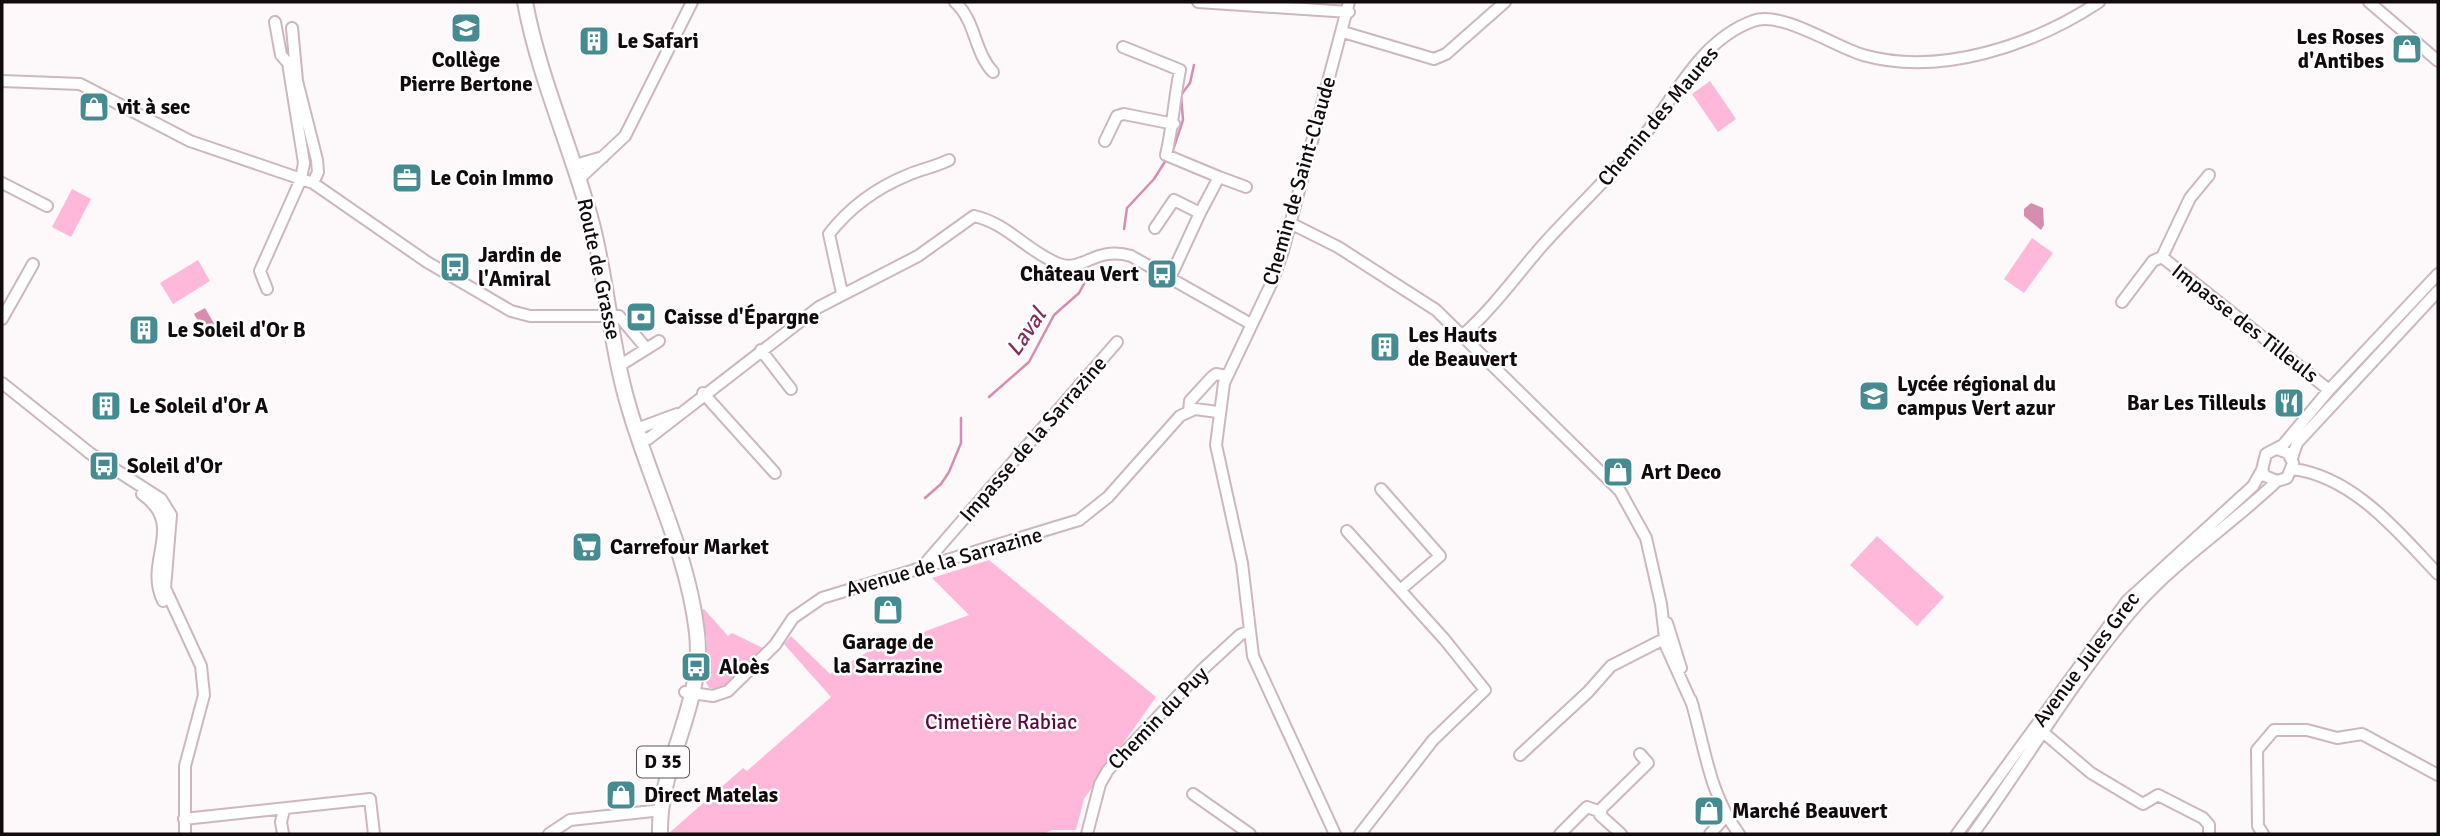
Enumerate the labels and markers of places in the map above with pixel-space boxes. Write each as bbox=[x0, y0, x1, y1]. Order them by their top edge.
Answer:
school or university icon: Collège Pierre Bertone bbox=[449, 11, 483, 45]
building icon: Le Safari bbox=[577, 24, 611, 58]
place label: Les Roses d'Antibes bbox=[2296, 24, 2384, 74]
place label: Le Safari bbox=[617, 28, 699, 54]
shop icon: Les Roses d'Antibes bbox=[2390, 32, 2424, 66]
place label: Collège Pierre Bertone bbox=[399, 47, 533, 97]
shop icon: vit à sec bbox=[77, 90, 111, 124]
place label: vit à sec bbox=[116, 94, 190, 120]
office icon: Le Coin Immo bbox=[390, 161, 424, 195]
place label: Le Coin Immo bbox=[430, 165, 553, 191]
place label: Jardin de l'Amiral bbox=[478, 242, 562, 292]
bus stop icon: Jardin de l'Amiral bbox=[438, 250, 472, 284]
bus stop icon: Château Vert bbox=[1145, 257, 1179, 291]
place label: Château Vert bbox=[1020, 261, 1139, 287]
bank icon: Caisse d'Épargne bbox=[624, 300, 658, 334]
place label: Caisse d'Épargne bbox=[664, 303, 819, 330]
building icon: Le Soleil d'Or B bbox=[127, 313, 161, 347]
place label: Le Soleil d'Or B bbox=[167, 317, 306, 343]
place label: Les Hauts de Beauvert bbox=[1408, 322, 1517, 372]
building icon: Les Hauts de Beauvert bbox=[1368, 330, 1402, 364]
place label: Lycée régional du campus Vert azur bbox=[1897, 371, 2056, 421]
school or university icon: Lycée régional du campus Vert azur bbox=[1857, 379, 1891, 413]
restaurant icon: Bar Les Tilleuls bbox=[2272, 386, 2306, 420]
building icon: Le Soleil d'Or A bbox=[89, 389, 123, 423]
place label: Bar Les Tilleuls bbox=[2127, 390, 2266, 416]
place label: Le Soleil d'Or A bbox=[129, 393, 269, 419]
bus stop icon: Soleil d'Or bbox=[87, 449, 121, 483]
place label: Soleil d'Or bbox=[127, 453, 223, 479]
shop icon: Art Deco bbox=[1601, 455, 1635, 489]
place label: Art Deco bbox=[1641, 459, 1721, 485]
supermarket icon: Carrefour Market bbox=[570, 530, 604, 564]
place label: Carrefour Market bbox=[610, 534, 769, 560]
shop icon: Garage de la Sarrazine bbox=[871, 593, 905, 627]
place label: Garage de la Sarrazine bbox=[833, 629, 943, 679]
bus stop icon: Aloès bbox=[679, 650, 713, 684]
place label: Aloès bbox=[719, 654, 769, 680]
shop icon: Direct Matelas bbox=[604, 778, 638, 812]
place label: Direct Matelas bbox=[644, 782, 778, 808]
shop icon: Marché Beauvert bbox=[1692, 794, 1726, 828]
place label: Marché Beauvert bbox=[1732, 798, 1888, 824]

